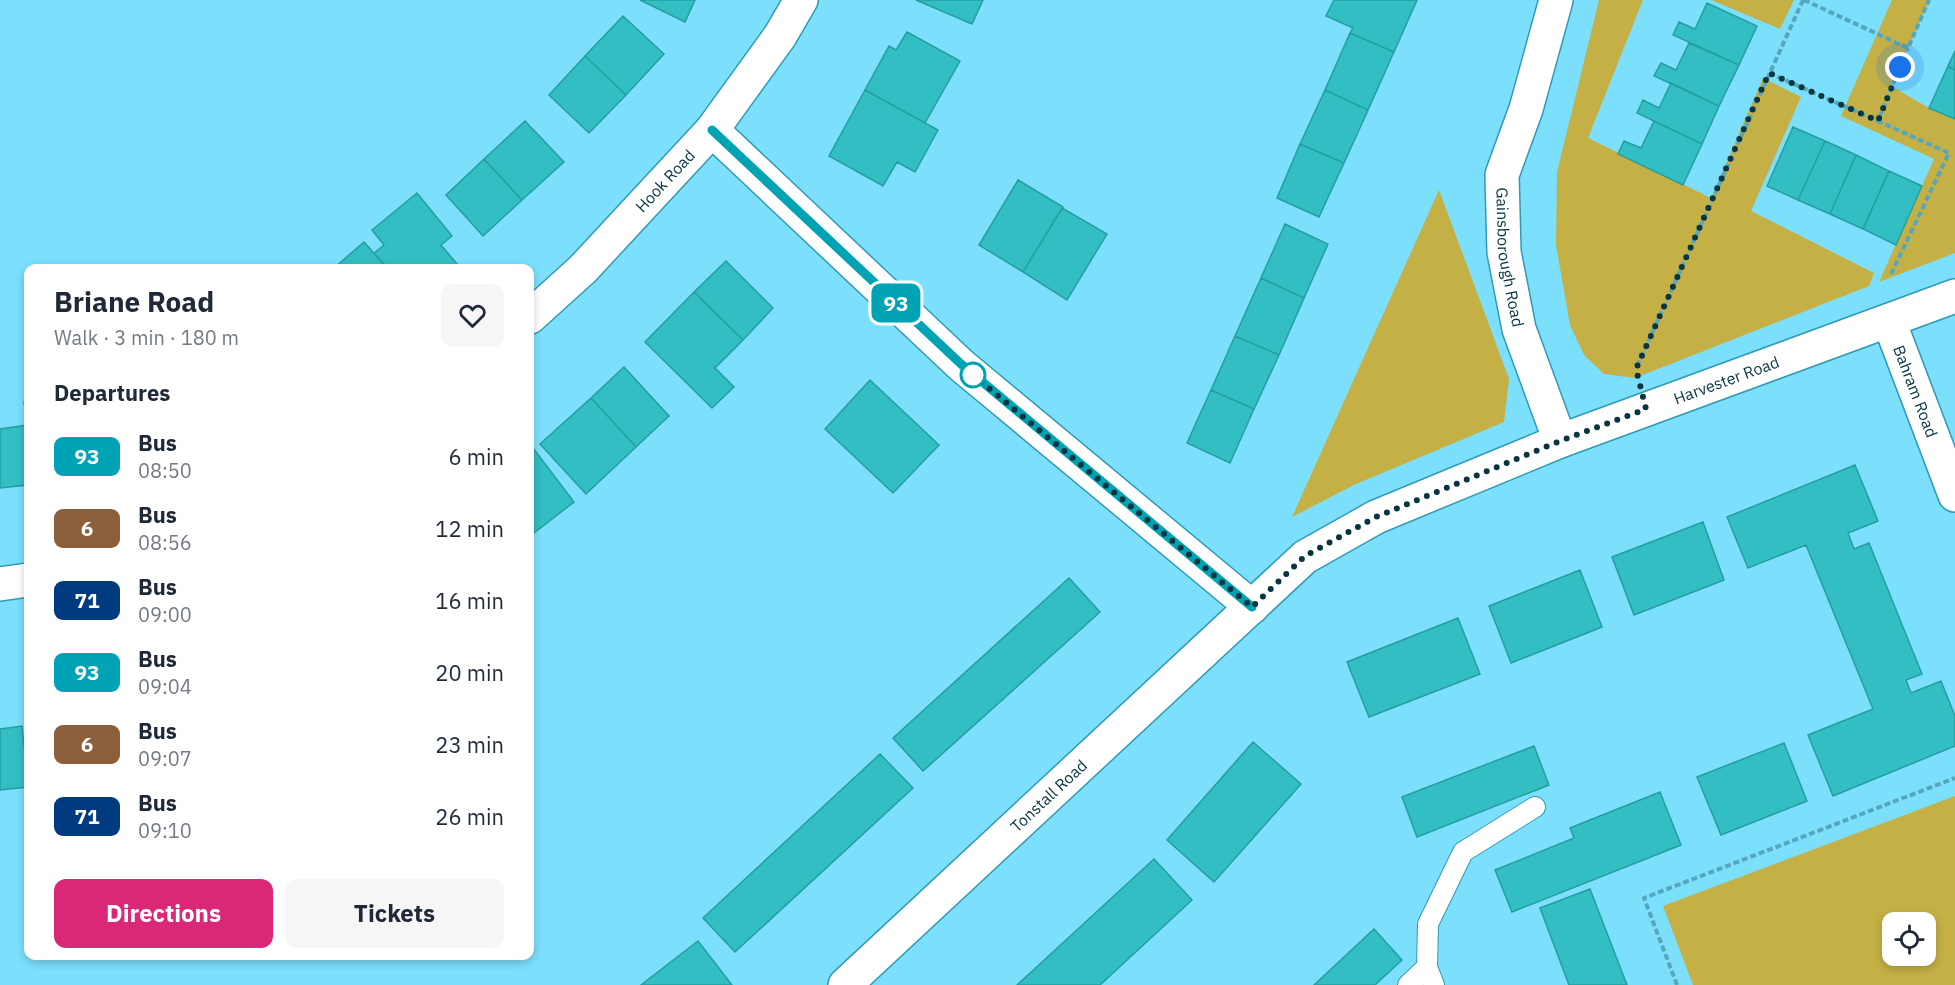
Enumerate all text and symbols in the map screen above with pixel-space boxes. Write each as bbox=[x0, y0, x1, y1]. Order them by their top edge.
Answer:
your location bbox=[1885, 52, 1915, 82]
street label: Hook Road bbox=[631, 145, 699, 216]
street label: Gainsborough Road bbox=[1492, 187, 1528, 329]
text: Briane Road bbox=[54, 283, 214, 320]
button: heart bbox=[441, 284, 504, 347]
line badge: 93 bbox=[869, 284, 923, 322]
text: 93 bbox=[883, 289, 909, 317]
text: Walk · 3 min · 180 m bbox=[54, 324, 239, 351]
street label: Bahram Road bbox=[1889, 342, 1942, 440]
street label: Harvester Road bbox=[1671, 351, 1782, 408]
unlabelled marker bbox=[960, 362, 986, 388]
text: Departures bbox=[54, 378, 170, 407]
text: Bus bbox=[138, 428, 177, 457]
text: 93 bbox=[74, 442, 100, 470]
text: 6 min bbox=[448, 442, 504, 471]
text: 08:50 bbox=[138, 457, 192, 484]
text: Bus bbox=[138, 500, 177, 529]
text: 6 bbox=[81, 514, 93, 542]
text: 12 min bbox=[435, 514, 504, 543]
text: 08:56 bbox=[138, 529, 192, 556]
text: Bus bbox=[138, 572, 177, 601]
text: 71 bbox=[74, 586, 100, 614]
text: 16 min bbox=[435, 586, 504, 615]
text: 09:00 bbox=[138, 601, 192, 628]
text: Bus bbox=[138, 644, 177, 673]
text: 93 bbox=[74, 658, 100, 686]
text: 20 min bbox=[435, 658, 504, 687]
text: 09:04 bbox=[138, 673, 192, 700]
text: Bus bbox=[138, 716, 177, 745]
text: 6 bbox=[81, 730, 93, 758]
text: 23 min bbox=[435, 730, 504, 759]
text: 09:07 bbox=[138, 745, 192, 772]
street label: Tonstall Road bbox=[1006, 755, 1091, 836]
text: Bus bbox=[138, 788, 177, 817]
text: 71 bbox=[74, 802, 100, 830]
text: 26 min bbox=[435, 802, 504, 831]
text: 09:10 bbox=[138, 817, 192, 844]
button: Directions bbox=[54, 879, 273, 948]
button: Tickets bbox=[285, 879, 504, 948]
map controls bbox=[1882, 912, 1936, 966]
button: locate bbox=[1882, 912, 1936, 966]

